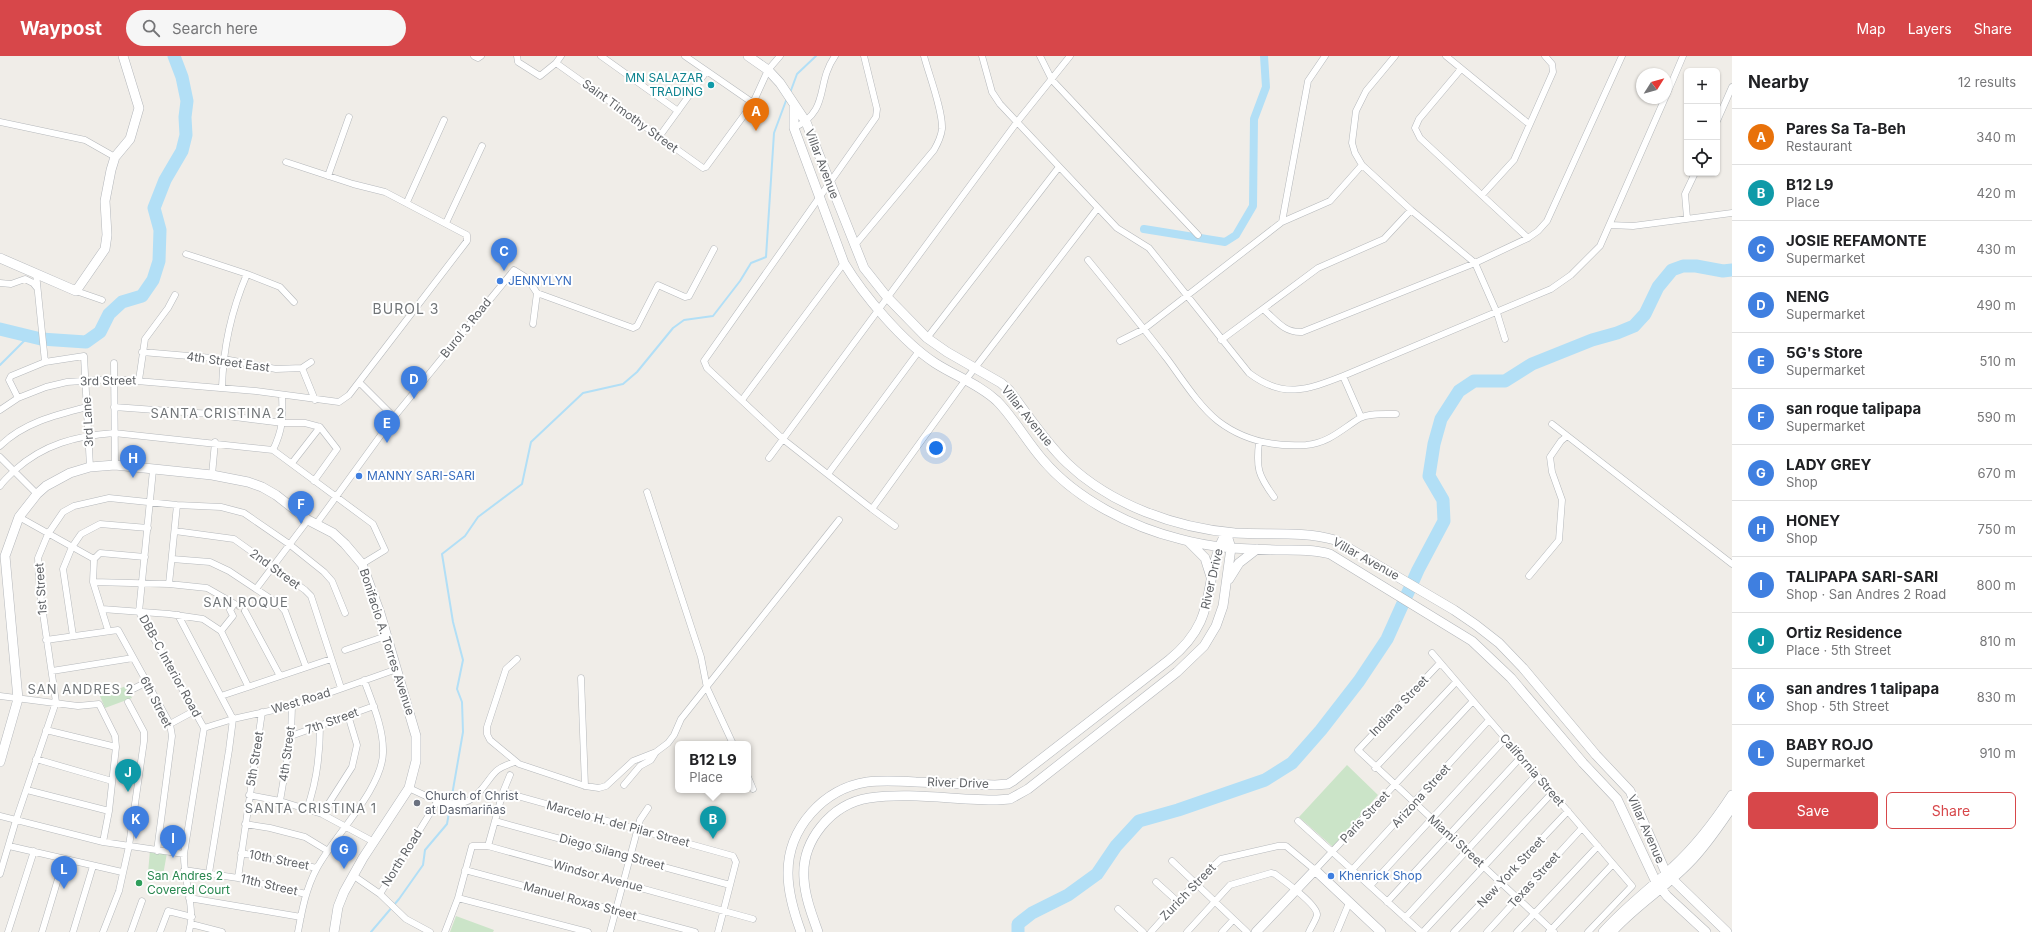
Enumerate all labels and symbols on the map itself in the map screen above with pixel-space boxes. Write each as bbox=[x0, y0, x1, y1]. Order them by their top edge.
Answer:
north arrow bbox=[1636, 68, 1672, 104]
place label: MN SALAZAR TRADING bbox=[625, 70, 703, 99]
street label: Saint Timothy Street bbox=[579, 76, 681, 155]
marker: MN SALAZAR TRADING bbox=[706, 80, 716, 90]
pin: A bbox=[743, 98, 769, 131]
street label: Villar Avenue bbox=[802, 127, 843, 201]
pin: C bbox=[491, 238, 517, 271]
place label: JENNYLYN bbox=[508, 273, 572, 288]
marker: JENNYLYN bbox=[495, 276, 505, 286]
street label: Burol 3 Road bbox=[437, 295, 494, 361]
district label: BUROL 3 bbox=[373, 300, 439, 317]
street label: 4th Street East bbox=[186, 348, 271, 375]
pin: D bbox=[401, 366, 427, 399]
street label: 3rd Street bbox=[80, 373, 136, 388]
street label: Villar Avenue bbox=[998, 382, 1056, 449]
street label: 3rd Lane bbox=[79, 397, 96, 447]
district label: SANTA CRISTINA 2 bbox=[151, 405, 285, 421]
pin: E bbox=[374, 410, 400, 443]
your location bbox=[926, 438, 946, 458]
pin: H bbox=[120, 445, 146, 478]
place label: MANNY SARI-SARI bbox=[367, 468, 475, 483]
marker: MANNY SARI-SARI bbox=[354, 471, 364, 481]
pin: F bbox=[288, 491, 314, 524]
street label: Villar Avenue bbox=[1330, 534, 1402, 583]
street label: 2nd Street bbox=[247, 545, 304, 592]
street label: River Drive bbox=[1197, 547, 1226, 611]
street label: 1st Street bbox=[31, 562, 50, 616]
street label: Bonifacio A. Torres Avenue bbox=[357, 567, 418, 717]
district label: SAN ROQUE bbox=[203, 594, 289, 610]
street label: DBB-C Interior Road bbox=[136, 612, 205, 720]
street label: Indiana Street bbox=[1366, 672, 1431, 739]
street label: 6th Street bbox=[137, 674, 176, 730]
district label: SAN ANDRES 2 bbox=[27, 681, 135, 697]
street label: West Road bbox=[270, 684, 332, 717]
street label: 7th Street bbox=[303, 704, 360, 737]
street label: 4th Street bbox=[275, 725, 298, 783]
street label: 5th Street bbox=[243, 730, 266, 788]
street label: California Street bbox=[1497, 730, 1568, 809]
pin: J bbox=[115, 759, 141, 792]
street label: Arizona Street bbox=[1388, 761, 1453, 831]
street label: River Drive bbox=[927, 774, 989, 791]
place label: Church of Christ at Dasmariñas bbox=[425, 788, 518, 817]
street label: Paris Street bbox=[1337, 788, 1393, 846]
street label: Villar Avenue bbox=[1625, 792, 1668, 866]
street label: Marcelo H. del Pilar Street bbox=[545, 797, 691, 850]
marker: Church of Christ at Dasmariñas bbox=[412, 798, 422, 808]
district label: SANTA CRISTINA 1 bbox=[245, 800, 377, 816]
pin: K bbox=[123, 806, 149, 839]
pin: B bbox=[700, 806, 726, 839]
street label: Miami Street bbox=[1425, 811, 1488, 870]
pin: I bbox=[160, 825, 186, 858]
street label: North Road bbox=[378, 826, 425, 889]
street label: Diego Silang Street bbox=[558, 830, 667, 873]
street label: New York Street bbox=[1474, 833, 1548, 910]
pin: G bbox=[331, 836, 357, 869]
street label: 10th Street bbox=[248, 846, 310, 873]
street label: Texas Street bbox=[1504, 848, 1563, 911]
pin: L bbox=[51, 856, 77, 889]
street label: Windsor Avenue bbox=[551, 856, 645, 895]
street label: Zurich Street bbox=[1157, 860, 1219, 923]
place label: San Andres 2 Covered Court bbox=[147, 868, 230, 897]
place label: Khenrick Shop bbox=[1339, 868, 1422, 883]
street label: 11th Street bbox=[239, 871, 299, 898]
marker: Khenrick Shop bbox=[1326, 871, 1336, 881]
marker: San Andres 2 Covered Court bbox=[134, 878, 144, 888]
street label: Manuel Roxas Street bbox=[522, 878, 638, 923]

